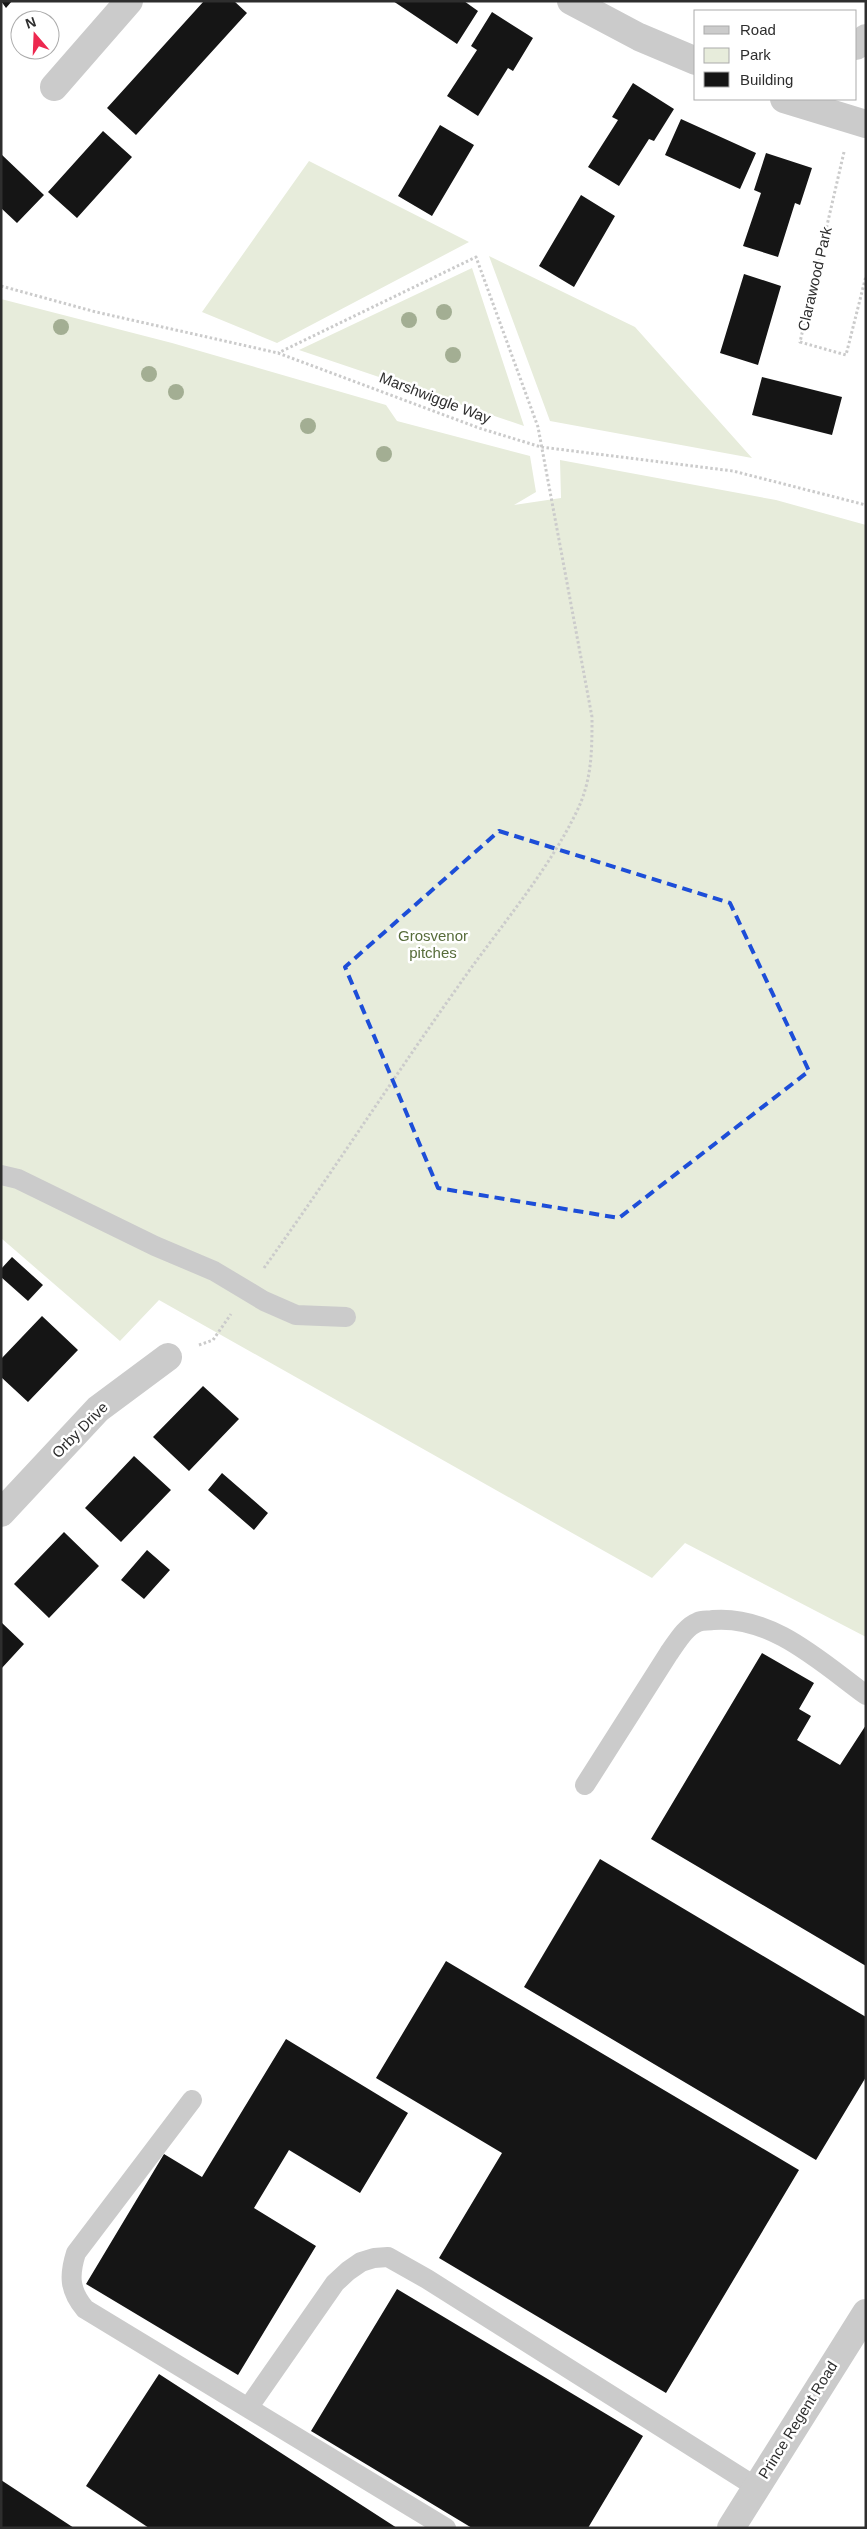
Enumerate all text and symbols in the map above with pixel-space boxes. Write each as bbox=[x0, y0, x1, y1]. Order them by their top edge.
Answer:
north arrow bbox=[10, 10, 60, 60]
legend bbox=[694, 10, 857, 100]
text: N bbox=[23, 13, 38, 32]
text: Road bbox=[740, 21, 776, 38]
text: Park bbox=[740, 46, 771, 63]
text: Building bbox=[740, 71, 793, 88]
street label: Clarawood Park bbox=[794, 225, 835, 333]
street label: Marshwiggle Way bbox=[377, 368, 494, 427]
park label: Grosvenor pitches bbox=[398, 927, 468, 961]
street label: Orby Drive bbox=[48, 1398, 111, 1461]
street label: Prince Regent Road bbox=[755, 2358, 841, 2482]

